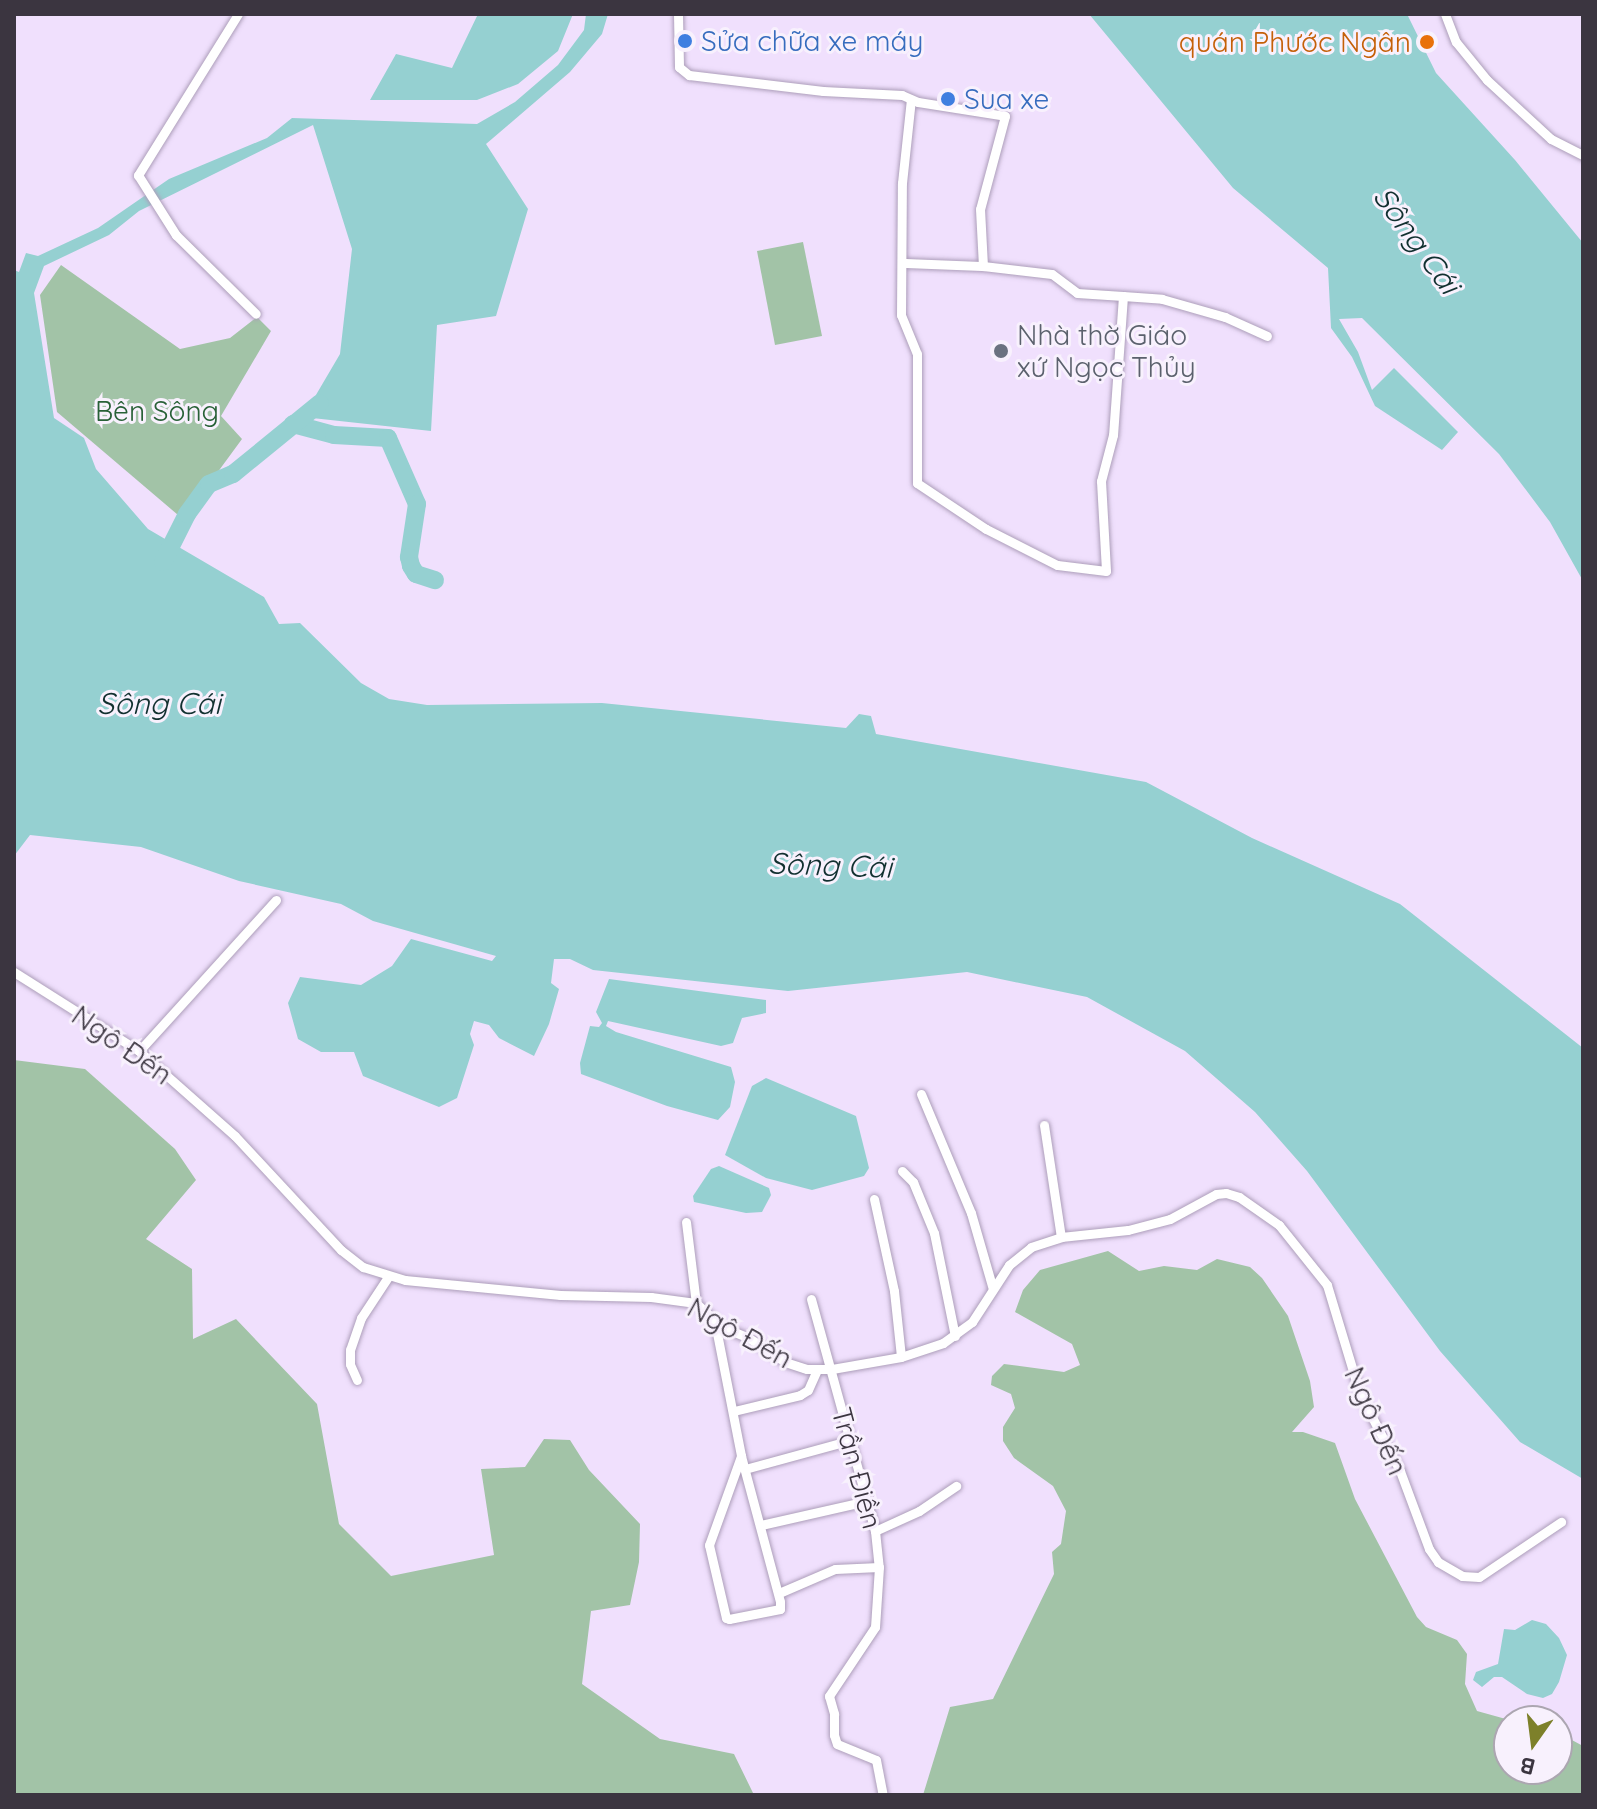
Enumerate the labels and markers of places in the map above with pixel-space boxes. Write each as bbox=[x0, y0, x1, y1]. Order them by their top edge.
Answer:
place label: Sửa chữa xe máy bbox=[701, 24, 923, 58]
place label: quán Phước Ngân bbox=[1179, 25, 1411, 59]
marker: Sửa chữa xe máy bbox=[676, 32, 694, 50]
marker: quán Phước Ngân bbox=[1418, 33, 1436, 51]
place label: Sua xe bbox=[964, 82, 1049, 116]
marker: Sua xe bbox=[939, 90, 957, 108]
place label: Nhà thờ Giáo xứ Ngọc Thủy bbox=[1017, 318, 1196, 384]
marker: Nhà thờ Giáo xứ Ngọc Thủy bbox=[992, 342, 1010, 360]

